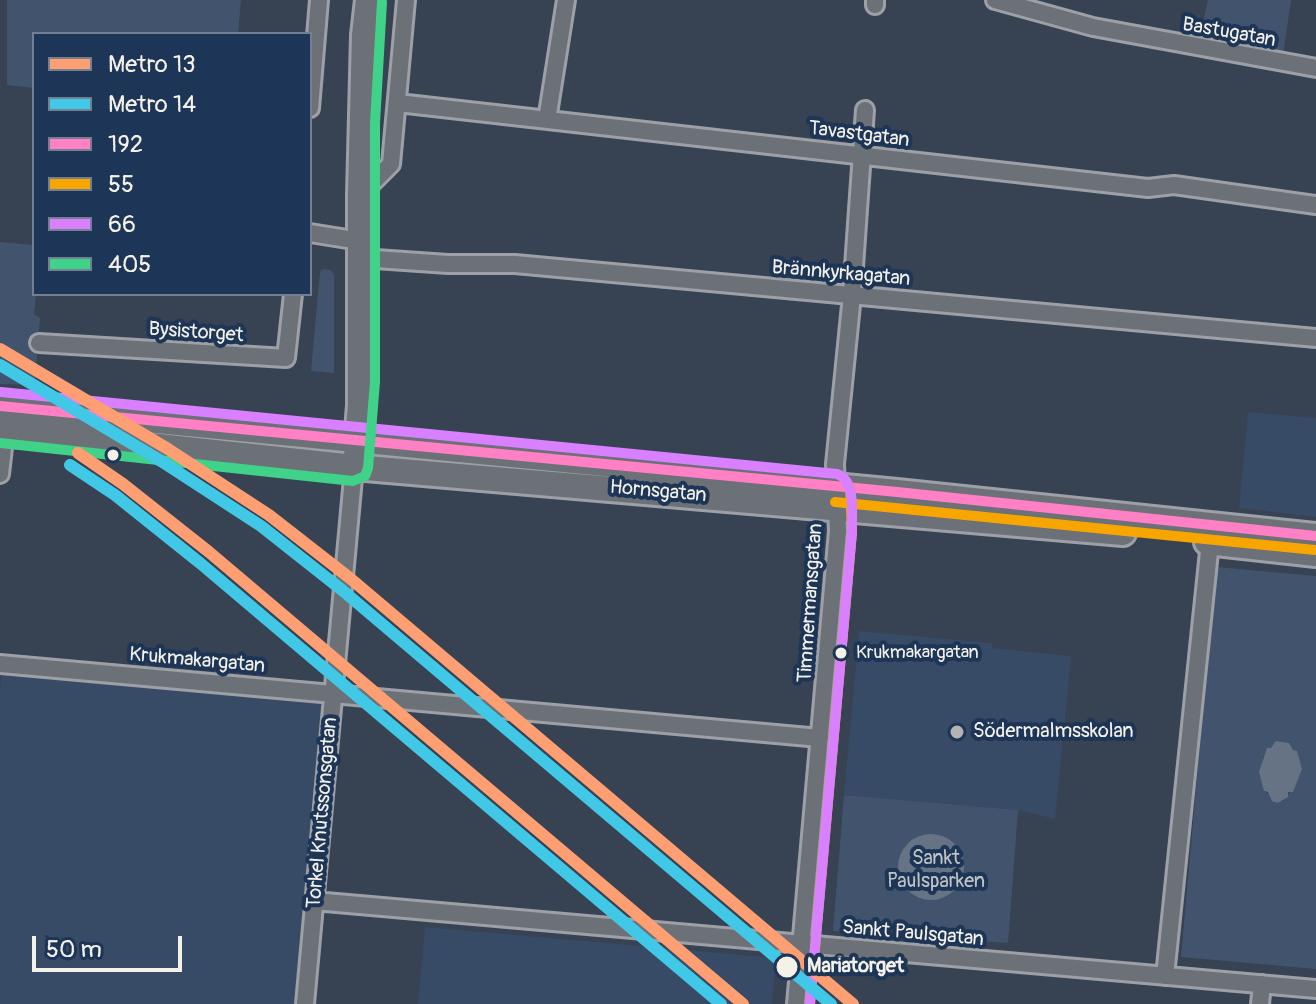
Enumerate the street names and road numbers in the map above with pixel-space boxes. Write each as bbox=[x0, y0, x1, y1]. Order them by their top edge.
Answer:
street label: Bastugatan bbox=[1180, 13, 1278, 53]
street label: Tavastgatan bbox=[807, 117, 911, 153]
street label: Brännkyrkagatan bbox=[771, 256, 911, 292]
street label: Bysistorget bbox=[148, 318, 244, 348]
street label: Hornsgatan bbox=[609, 476, 707, 508]
street label: Timmermansgatan bbox=[793, 522, 829, 684]
street label: Krukmakargatan bbox=[128, 643, 266, 679]
street label: Torkel Knutssonsgatan bbox=[303, 716, 343, 910]
street label: Sankt Paulsgatan bbox=[841, 916, 985, 952]

